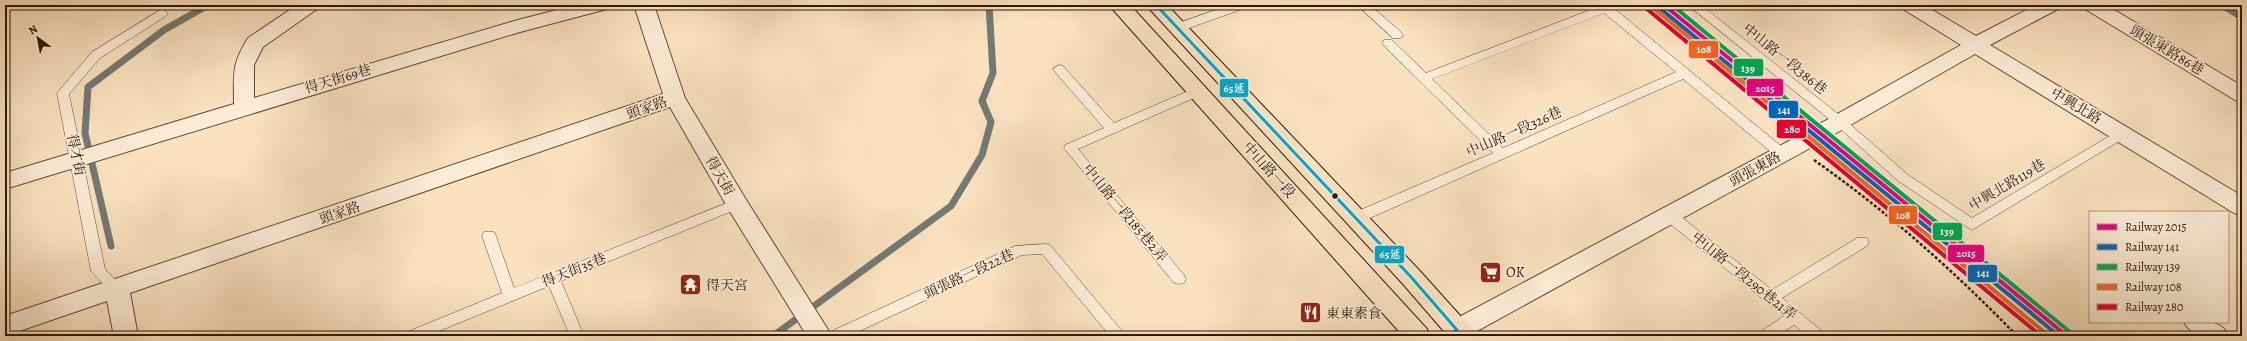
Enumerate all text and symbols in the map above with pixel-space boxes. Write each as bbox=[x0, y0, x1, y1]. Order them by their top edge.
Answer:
north arrow bbox=[18, 18, 58, 58]
street label: 中山路一段386巷 bbox=[1739, 19, 1831, 99]
street label: 頭張東路86巷 bbox=[2126, 20, 2208, 80]
text: N bbox=[26, 21, 40, 38]
line badge: 108 bbox=[1688, 40, 1719, 59]
text: 108 bbox=[1697, 42, 1711, 57]
line badge: 139 bbox=[1733, 58, 1764, 77]
street label: 得天街69巷 bbox=[302, 60, 374, 98]
text: 139 bbox=[1741, 61, 1755, 76]
line badge: 65延 bbox=[1219, 78, 1249, 98]
line badge: 2015 bbox=[1746, 78, 1784, 97]
text: 65延 bbox=[1224, 81, 1244, 96]
text: 2015 bbox=[1755, 81, 1775, 96]
street label: 中興北路 bbox=[2047, 83, 2105, 129]
street label: 頭家路 bbox=[624, 92, 670, 124]
line badge: 141 bbox=[1768, 100, 1799, 119]
street label: 中山路一段326巷 bbox=[1463, 102, 1565, 162]
text: 141 bbox=[1777, 103, 1791, 118]
line badge: 280 bbox=[1776, 119, 1807, 139]
text: 280 bbox=[1784, 122, 1801, 137]
street label: 得才街 bbox=[62, 132, 90, 178]
street label: 中山路一段 bbox=[1239, 138, 1299, 202]
street label: 頭張東路 bbox=[1726, 147, 1784, 191]
street label: 得天街 bbox=[701, 153, 739, 199]
street label: 中興北路119巷 bbox=[1965, 155, 2049, 215]
street label: 中山路一段185巷2弄 bbox=[1078, 160, 1172, 266]
unlabelled marker bbox=[1330, 191, 1340, 201]
street label: 頭家路 bbox=[317, 197, 363, 229]
line badge: 108 bbox=[1888, 205, 1918, 225]
text: 108 bbox=[1896, 208, 1910, 223]
legend bbox=[2089, 211, 2229, 323]
text: Railway 2015 bbox=[2125, 219, 2187, 235]
line badge: 139 bbox=[1932, 222, 1963, 241]
text: 139 bbox=[1940, 224, 1954, 239]
street label: 中山路一段290巷21弄 bbox=[1688, 228, 1800, 324]
text: Railway 141 bbox=[2125, 239, 2179, 255]
line badge: 2015 bbox=[1947, 244, 1985, 263]
street label: 頭張路一段22巷 bbox=[921, 245, 1017, 303]
line badge: 65延 bbox=[1374, 245, 1405, 264]
text: 2015 bbox=[1956, 246, 1976, 261]
text: 65延 bbox=[1380, 247, 1400, 262]
street label: 得天街35巷 bbox=[539, 248, 609, 292]
supermarket icon: OK bbox=[1477, 259, 1503, 285]
text: Railway 139 bbox=[2125, 259, 2180, 275]
place label: OK bbox=[1506, 263, 1525, 282]
line badge: 141 bbox=[1967, 264, 1998, 283]
text: 141 bbox=[1976, 266, 1990, 281]
temple icon: 得天宮 bbox=[678, 272, 704, 298]
place label: 得天宮 bbox=[706, 276, 748, 295]
text: Railway 108 bbox=[2125, 279, 2182, 295]
text: Railway 280 bbox=[2125, 299, 2183, 315]
restaurant icon: 東東素食 bbox=[1298, 300, 1324, 326]
place label: 東東素食 bbox=[1326, 304, 1382, 323]

